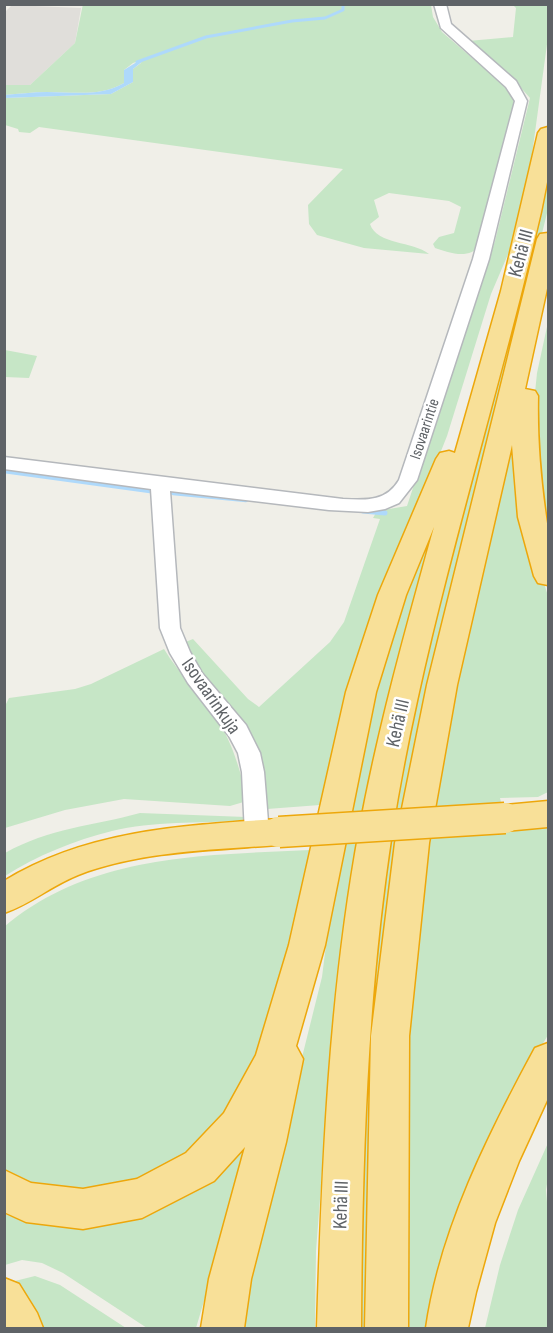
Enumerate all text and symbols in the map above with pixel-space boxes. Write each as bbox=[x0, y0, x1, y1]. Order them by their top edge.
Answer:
street label: Kehä III bbox=[503, 227, 539, 279]
street label: Isovaarintie bbox=[406, 396, 444, 462]
street label: Isovaarinkuja bbox=[176, 653, 246, 739]
street label: Kehä III bbox=[381, 697, 415, 749]
street label: Kehä III bbox=[328, 1180, 354, 1230]

